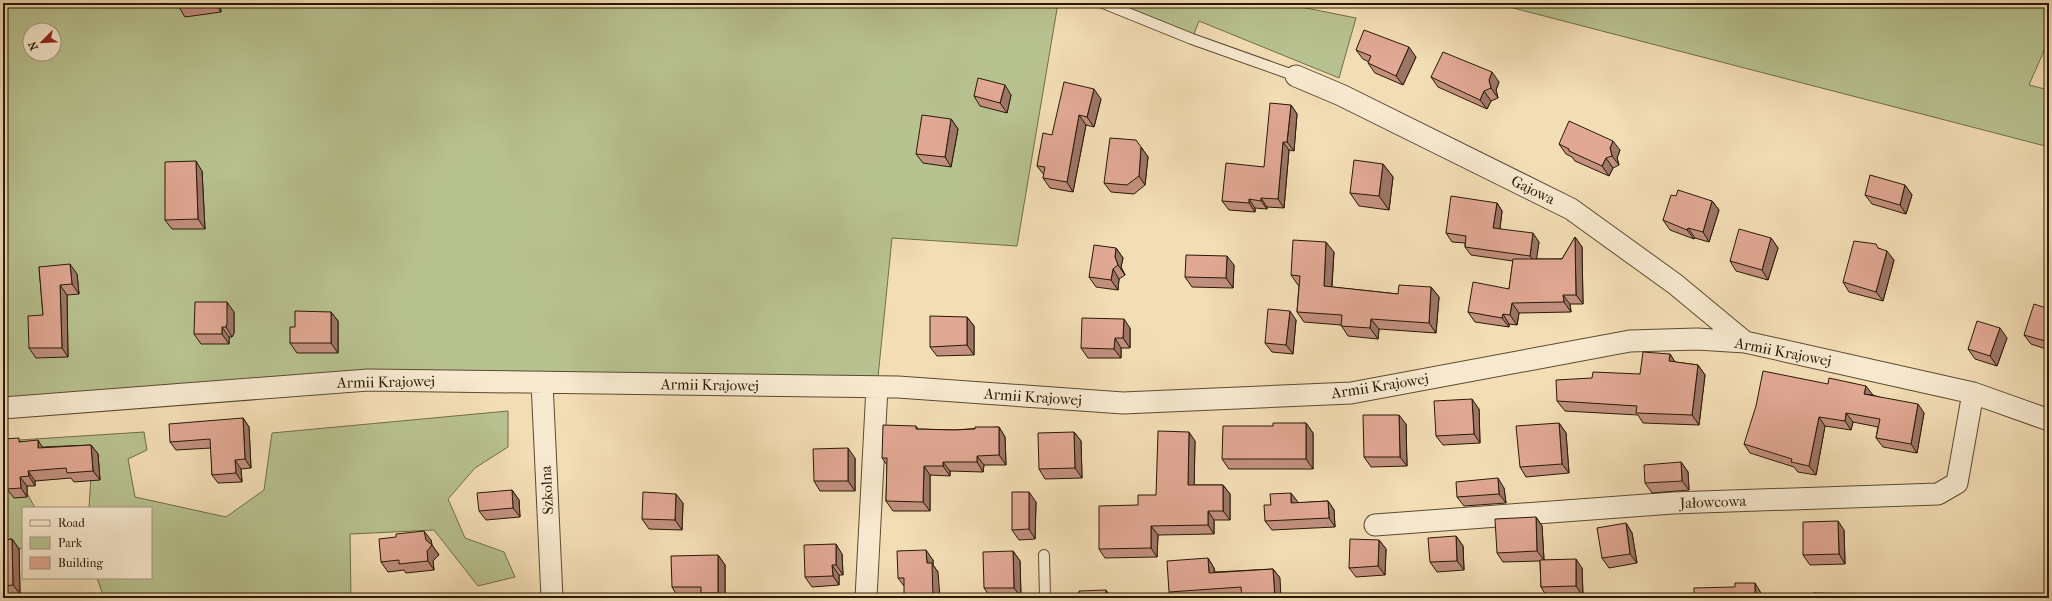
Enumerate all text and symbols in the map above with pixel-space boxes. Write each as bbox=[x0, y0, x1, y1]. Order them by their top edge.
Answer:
north arrow bbox=[22, 22, 62, 62]
text: N bbox=[25, 39, 41, 52]
street label: Gajowa bbox=[1508, 172, 1559, 209]
street label: Armii Krajowej bbox=[1732, 334, 1833, 370]
street label: Armii Krajowej bbox=[1329, 369, 1430, 403]
street label: Armii Krajowej bbox=[336, 372, 435, 392]
street label: Armii Krajowej bbox=[660, 375, 759, 395]
street label: Armii Krajowej bbox=[982, 385, 1083, 409]
street label: Szkolna bbox=[537, 464, 557, 515]
street label: Jałowcowa bbox=[1679, 492, 1748, 512]
legend bbox=[22, 507, 152, 579]
text: Road bbox=[58, 516, 85, 530]
text: Park bbox=[58, 536, 83, 550]
text: Building bbox=[58, 556, 103, 570]

